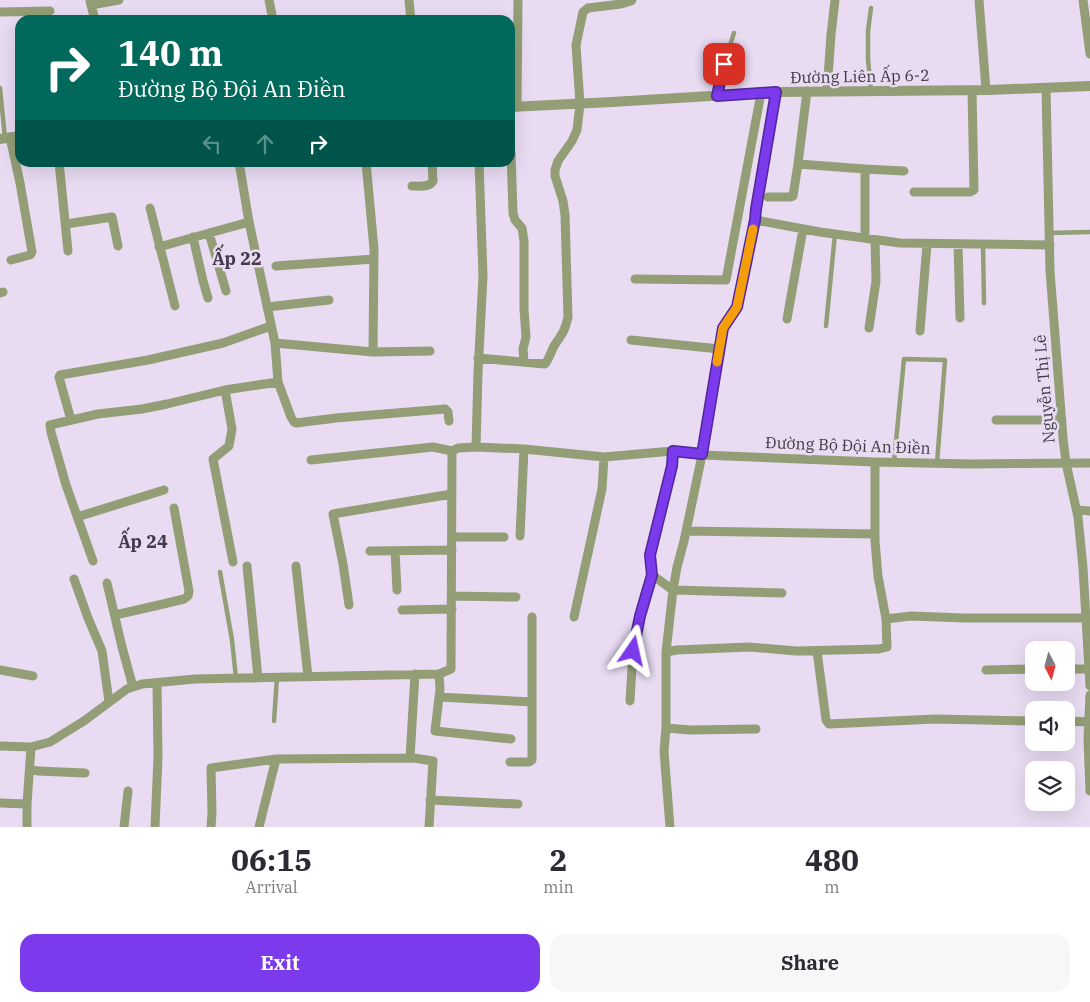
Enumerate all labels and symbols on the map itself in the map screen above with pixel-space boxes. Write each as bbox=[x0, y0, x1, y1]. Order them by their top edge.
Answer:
pin bbox=[703, 43, 745, 85]
street label: Đường Liên Ấp 6-2 bbox=[790, 63, 930, 87]
district label: Ấp 22 bbox=[212, 244, 262, 270]
street label: Nguyễn Thị Lê bbox=[1029, 334, 1059, 444]
street label: Đường Bộ Đội An Điền bbox=[765, 432, 931, 458]
district label: Ấp 24 bbox=[118, 527, 168, 553]
position arrow bbox=[606, 624, 658, 676]
north arrow bbox=[1025, 641, 1075, 691]

